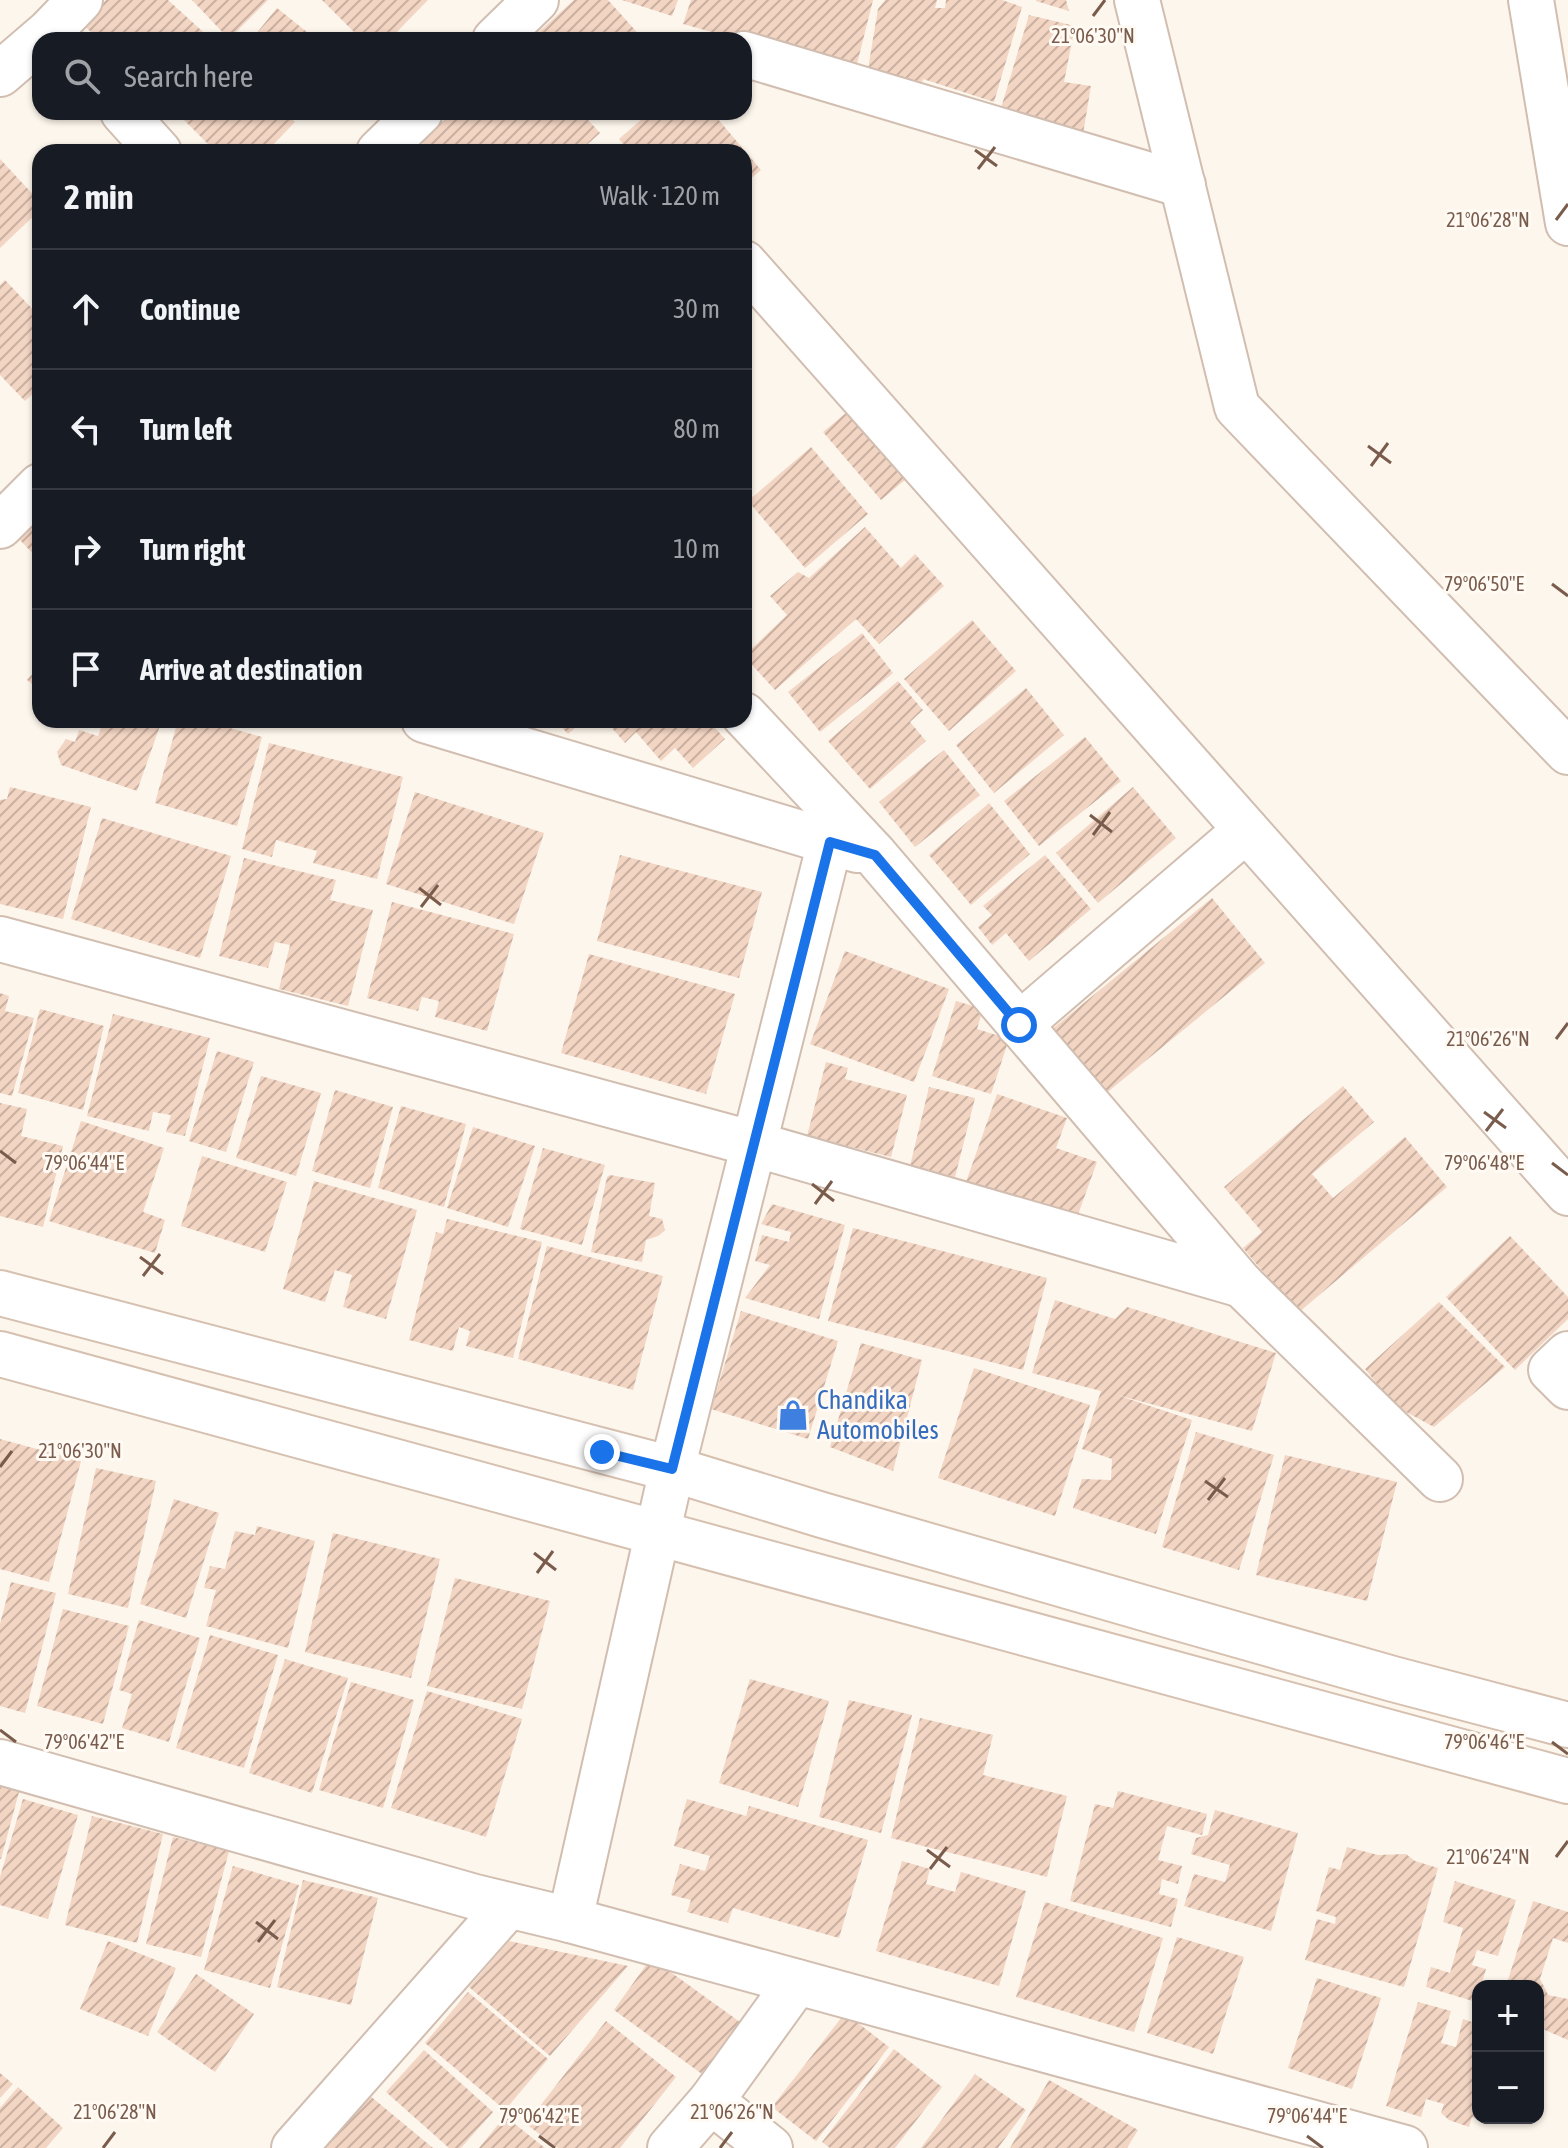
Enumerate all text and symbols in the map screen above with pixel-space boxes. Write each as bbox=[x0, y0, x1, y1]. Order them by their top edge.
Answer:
text: 21°06'30"N bbox=[1051, 24, 1135, 47]
search box bbox=[32, 32, 752, 120]
icon: search bbox=[60, 54, 104, 98]
text: Search here bbox=[124, 59, 253, 93]
text: 2 min bbox=[64, 177, 133, 216]
text: Walk · 120 m bbox=[600, 181, 720, 211]
text: 21°06'28"N bbox=[1446, 208, 1530, 231]
icon: ahead bbox=[64, 287, 108, 331]
text: Continue bbox=[140, 292, 240, 326]
text: 30 m bbox=[673, 294, 720, 324]
icon: left bbox=[64, 407, 108, 451]
text: Turn left bbox=[140, 412, 232, 446]
text: 80 m bbox=[673, 414, 720, 444]
icon: right bbox=[64, 527, 108, 571]
text: Turn right bbox=[140, 532, 246, 566]
text: 10 m bbox=[673, 534, 720, 564]
text: 79°06'50"E bbox=[1444, 572, 1525, 595]
icon: arrive bbox=[64, 647, 108, 691]
text: Arrive at destination bbox=[140, 652, 362, 686]
route start bbox=[1001, 1007, 1037, 1043]
text: 21°06'26"N bbox=[1446, 1027, 1530, 1050]
text: 79°06'44"E bbox=[44, 1151, 125, 1174]
text: 79°06'48"E bbox=[1444, 1151, 1525, 1174]
place label: Chandika Automobiles bbox=[817, 1385, 939, 1445]
shop icon: Chandika Automobiles bbox=[776, 1398, 810, 1432]
route end bbox=[584, 1434, 620, 1470]
text: 21°06'30"N bbox=[38, 1439, 122, 1462]
text: 79°06'42"E bbox=[44, 1730, 125, 1753]
text: 79°06'46"E bbox=[1444, 1730, 1525, 1753]
text: 21°06'24"N bbox=[1446, 1845, 1530, 1868]
map controls bbox=[1472, 1980, 1544, 2124]
button: + bbox=[1472, 1980, 1544, 2052]
button: − bbox=[1472, 2052, 1544, 2124]
text: 21°06'28"N bbox=[73, 2100, 157, 2123]
text: 21°06'26"N bbox=[690, 2100, 774, 2123]
text: 79°06'42"E bbox=[499, 2104, 580, 2127]
text: 79°06'44"E bbox=[1267, 2104, 1348, 2127]

